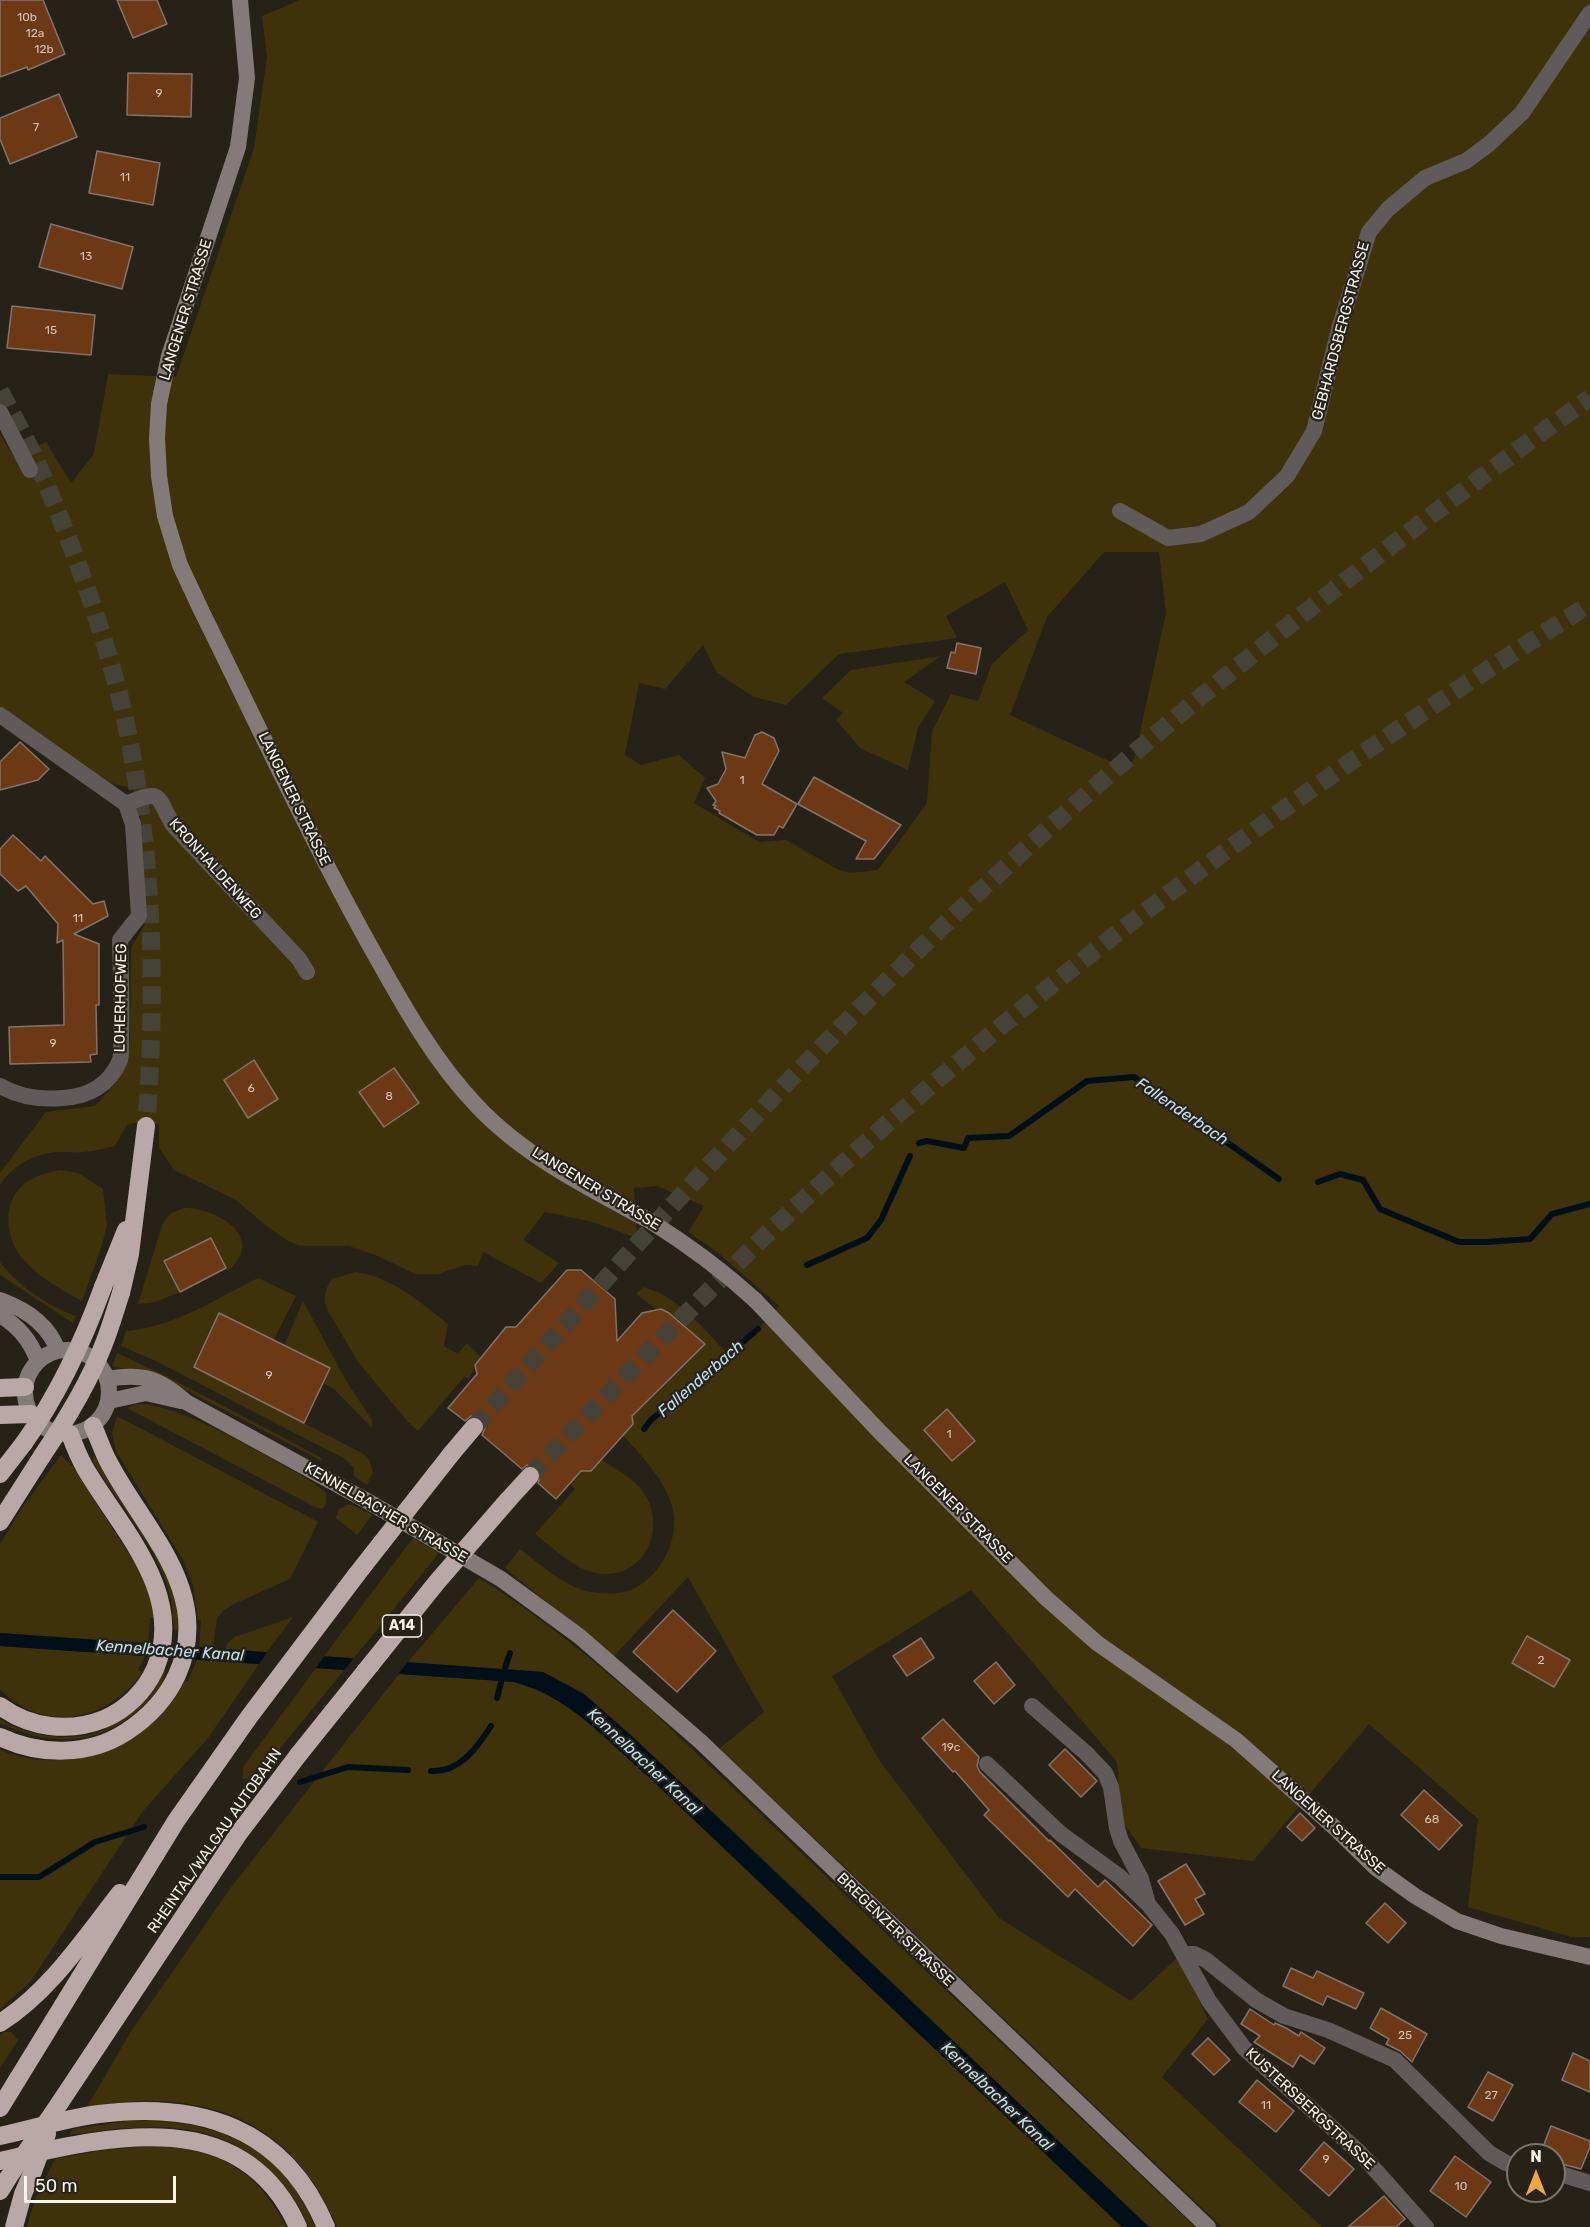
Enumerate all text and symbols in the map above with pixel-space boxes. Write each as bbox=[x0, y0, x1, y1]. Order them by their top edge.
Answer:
house number: 10b bbox=[17, 11, 37, 25]
house number: 12a bbox=[26, 27, 44, 41]
house number: 12b bbox=[34, 43, 54, 57]
house number: 9 bbox=[155, 87, 163, 101]
house number: 7 bbox=[33, 121, 39, 135]
house number: 11 bbox=[120, 171, 130, 185]
street label: LANGENER STRASSE bbox=[156, 237, 216, 383]
street label: GEBHARDSBERGSTRASSE bbox=[1308, 240, 1374, 422]
house number: 13 bbox=[80, 250, 92, 264]
house number: 15 bbox=[45, 324, 57, 338]
street label: LANGENER STRASSE bbox=[254, 729, 334, 869]
house number: 1 bbox=[739, 774, 745, 788]
street label: KRONHALDENWEG bbox=[165, 815, 265, 923]
house number: 11 bbox=[73, 912, 83, 926]
street label: LOHERHOFWEG bbox=[111, 943, 131, 1053]
house number: 9 bbox=[49, 1037, 57, 1051]
water label: Fallenderbach bbox=[1132, 1074, 1232, 1150]
house number: 6 bbox=[247, 1082, 255, 1096]
house number: 8 bbox=[385, 1090, 393, 1104]
street label: LANGENER STRASSE bbox=[529, 1144, 663, 1234]
water label: Fallenderbach bbox=[654, 1337, 748, 1421]
house number: 9 bbox=[265, 1369, 273, 1383]
house number: 1 bbox=[946, 1428, 952, 1442]
street label: LANGENER STRASSE bbox=[900, 1451, 1016, 1567]
street label: KENNELBACHER STRASSE bbox=[301, 1459, 471, 1567]
road number: A14 bbox=[382, 1615, 422, 1637]
water label: Kennelbacher Kanal bbox=[95, 1636, 245, 1666]
house number: 2 bbox=[1537, 1654, 1545, 1668]
water label: Kennelbacher Kanal bbox=[583, 1704, 705, 1820]
house number: 19c bbox=[942, 1741, 960, 1755]
street label: RHEINTAL/WALGAU AUTOBAHN bbox=[144, 1745, 286, 1937]
street label: LANGENER STRASSE bbox=[1268, 1766, 1388, 1878]
house number: 68 bbox=[1425, 1813, 1439, 1827]
street label: BREGENZER STRASSE bbox=[833, 1870, 957, 1990]
house number: 25 bbox=[1398, 2029, 1412, 2043]
water label: Kennelbacher Kanal bbox=[937, 2039, 1057, 2155]
street label: KUSTERSBERGSTRASSE bbox=[1242, 2044, 1378, 2174]
house number: 27 bbox=[1484, 2089, 1498, 2103]
house number: 11 bbox=[1261, 2099, 1271, 2113]
north arrow bbox=[1506, 2143, 1566, 2203]
text: N bbox=[1530, 2147, 1542, 2166]
house number: 9 bbox=[1322, 2153, 1330, 2167]
scale bar bbox=[27, 2164, 178, 2202]
text: 50 m bbox=[35, 2175, 78, 2197]
house number: 10 bbox=[1455, 2180, 1467, 2194]

